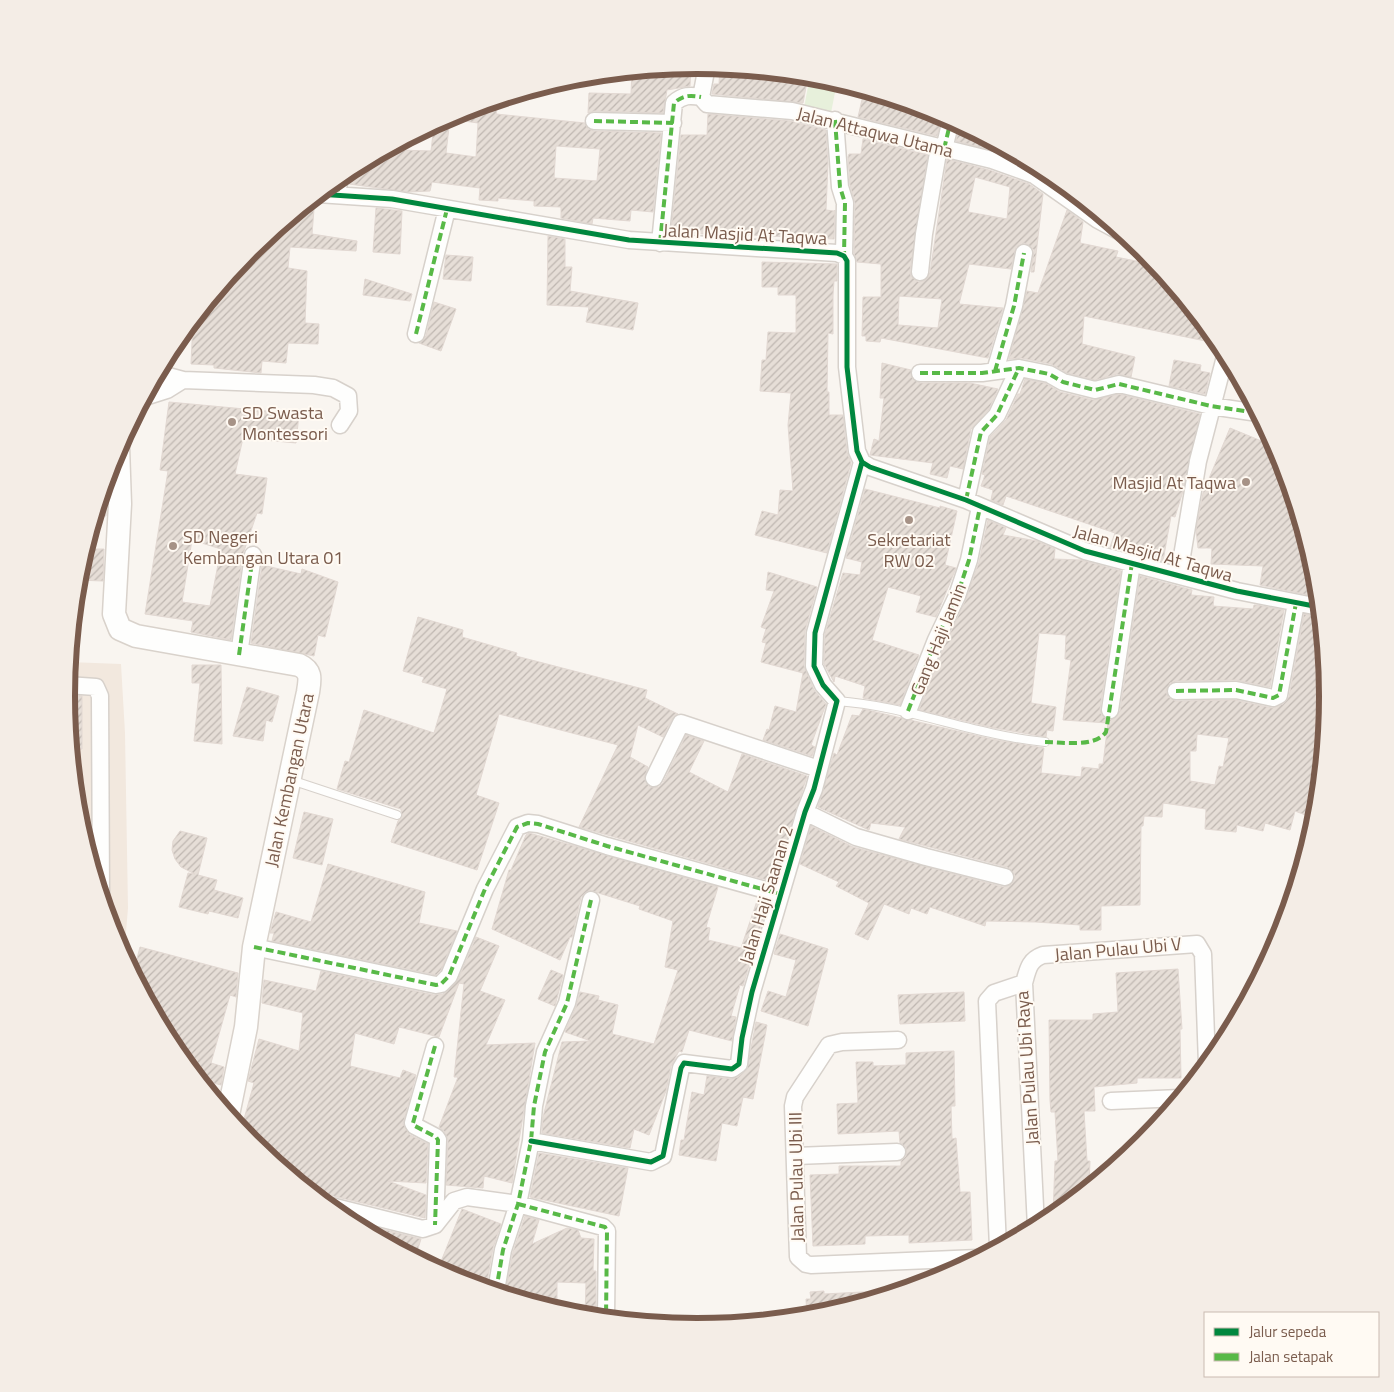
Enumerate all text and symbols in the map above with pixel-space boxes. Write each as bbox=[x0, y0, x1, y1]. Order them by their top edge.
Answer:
street label: Jalan Attaqwa Utama bbox=[794, 100, 956, 164]
street label: Jalan Masjid At Taqwa bbox=[662, 216, 828, 252]
place label: SD Swasta Montessori bbox=[242, 399, 328, 447]
marker: SD Swasta Montessori bbox=[226, 416, 238, 428]
place label: Masjid At Taqwa bbox=[1112, 469, 1236, 496]
marker: Masjid At Taqwa bbox=[1240, 476, 1252, 488]
marker: Sekretariat RW 02 bbox=[903, 514, 915, 526]
street label: Jalan Masjid At Taqwa bbox=[1070, 517, 1236, 589]
place label: SD Negeri Kembangan Utara 01 bbox=[183, 523, 343, 571]
place label: Sekretariat RW 02 bbox=[867, 526, 951, 574]
marker: SD Negeri Kembangan Utara 01 bbox=[167, 540, 179, 552]
street label: Gang Haji Jamin bbox=[903, 579, 973, 699]
street label: Jalan Kembangan Utara bbox=[257, 690, 321, 870]
street label: Jalan Haji Saanan 2 bbox=[732, 822, 800, 968]
street label: Jalan Pulau Ubi V bbox=[1053, 930, 1183, 968]
street label: Jalan Pulau Ubi Raya bbox=[1008, 990, 1046, 1146]
street label: Jalan Pulau Ubi III bbox=[781, 1112, 811, 1242]
legend bbox=[1204, 1312, 1379, 1377]
text: Jalur sepeda bbox=[1249, 1320, 1327, 1343]
text: Jalan setapak bbox=[1249, 1345, 1333, 1368]

